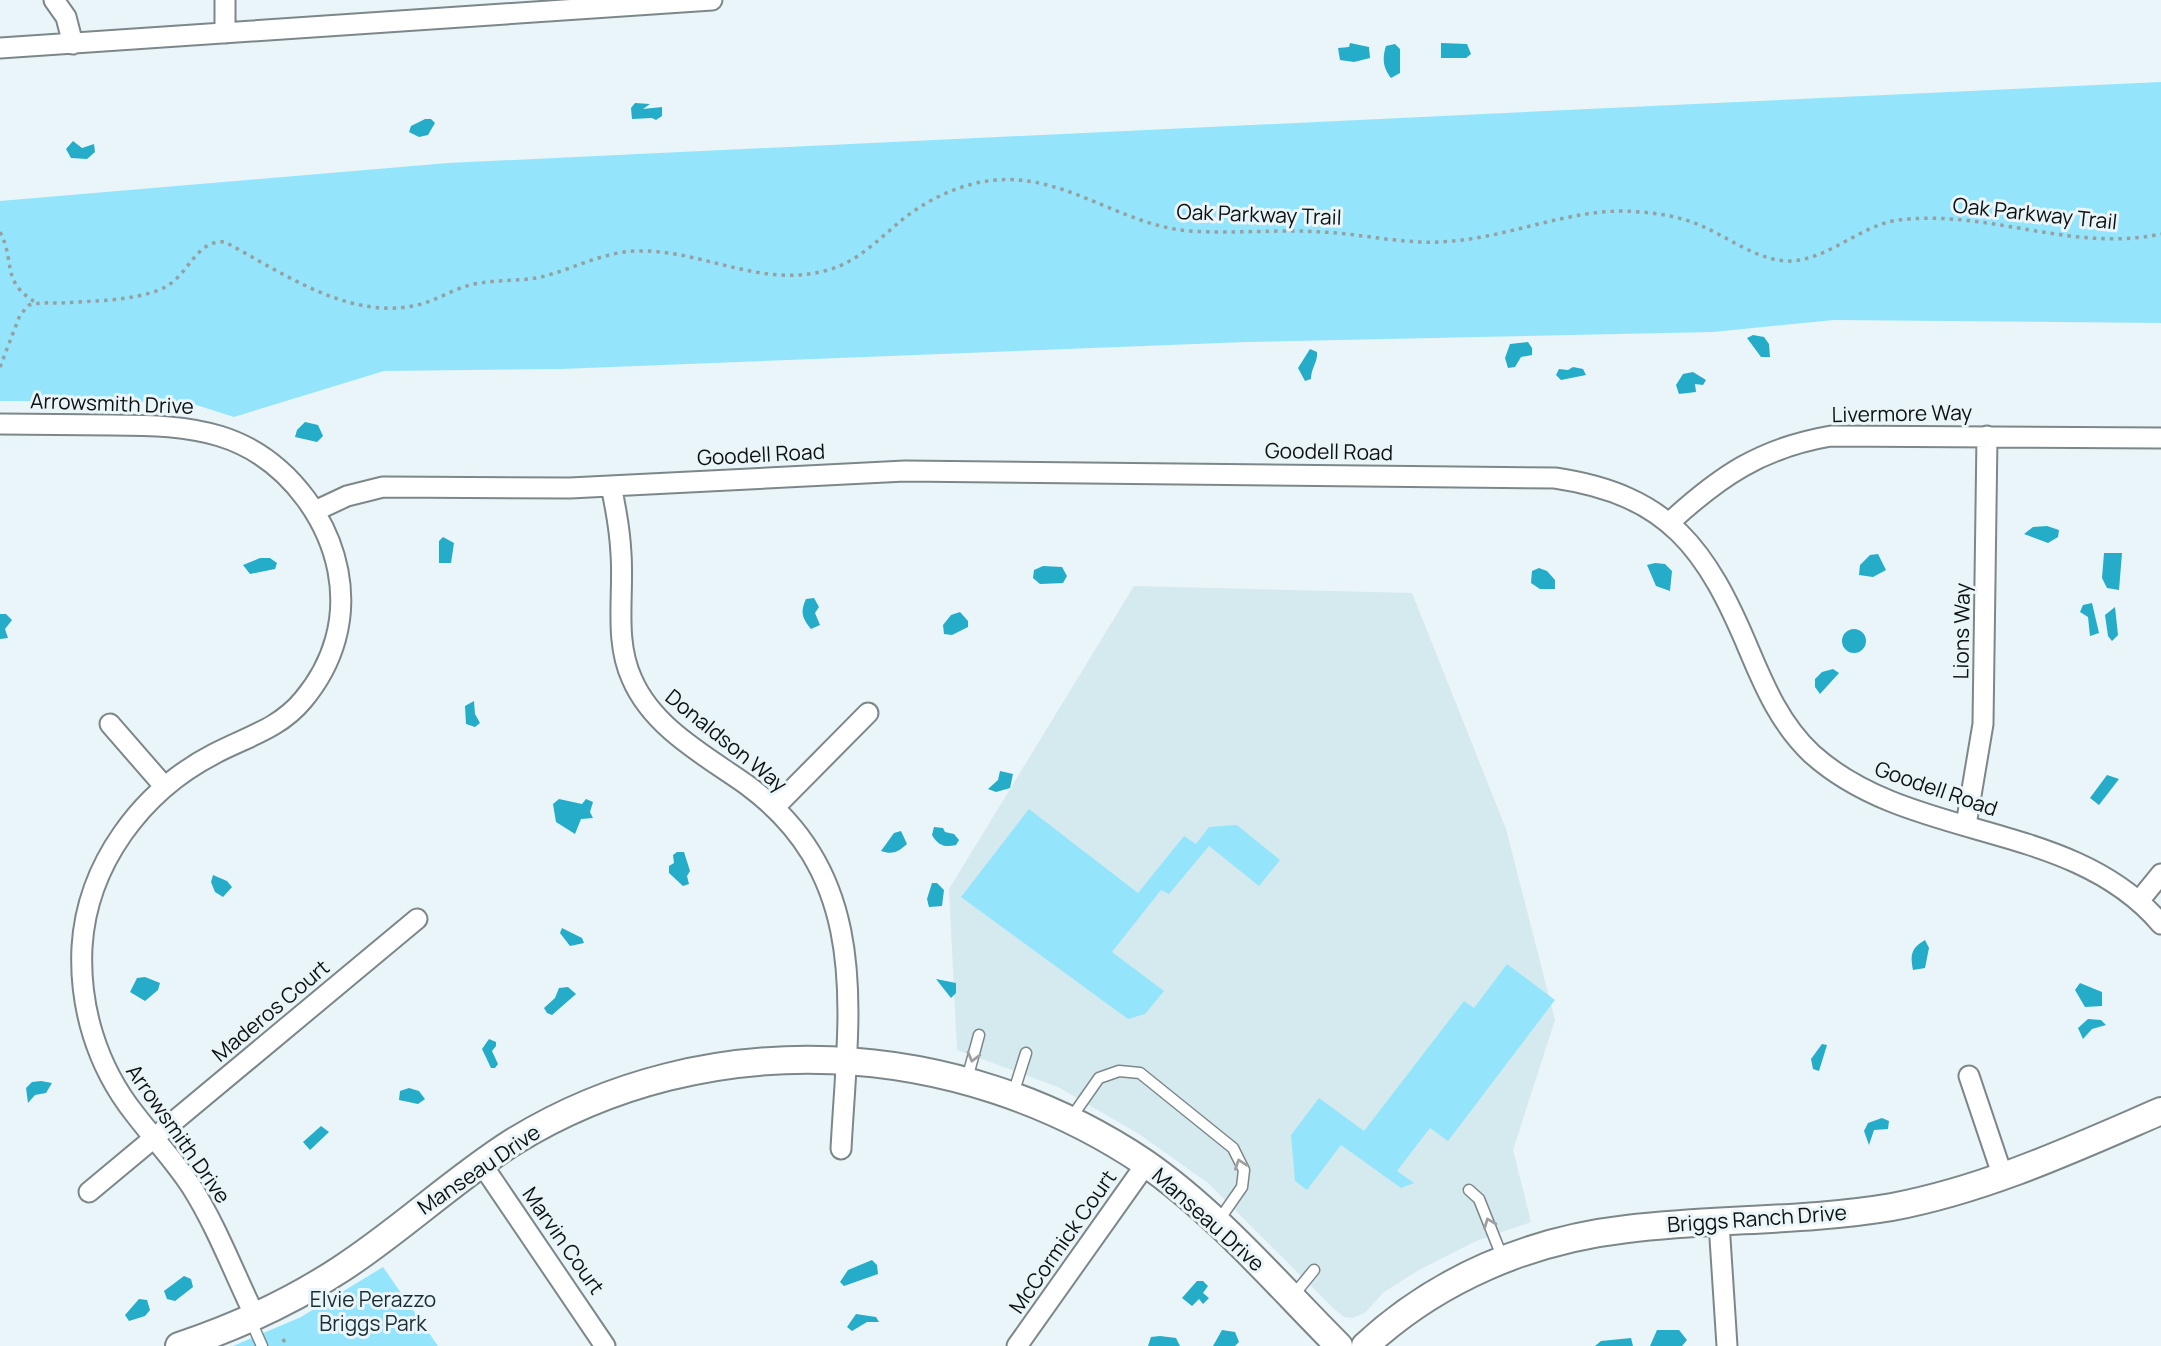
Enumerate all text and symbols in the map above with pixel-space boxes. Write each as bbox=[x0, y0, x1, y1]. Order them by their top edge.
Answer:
street label: Oak Parkway Trail bbox=[1951, 190, 2119, 236]
street label: Oak Parkway Trail bbox=[1176, 197, 1342, 231]
street label: Arrowsmith Drive bbox=[30, 386, 194, 420]
street label: Livermore Way bbox=[1831, 398, 1972, 428]
street label: Goodell Road bbox=[1265, 436, 1393, 466]
street label: Goodell Road bbox=[696, 437, 826, 471]
street label: Lions Way bbox=[1946, 582, 1976, 680]
street label: Donaldson Way bbox=[660, 682, 793, 798]
street label: Goodell Road bbox=[1871, 754, 2001, 822]
street label: Maderos Court bbox=[206, 953, 335, 1068]
one-way arrow bbox=[966, 1051, 981, 1063]
street label: Arrowsmith Drive bbox=[120, 1058, 237, 1209]
street label: Manseau Drive bbox=[412, 1118, 545, 1221]
one-way arrow bbox=[1234, 1159, 1248, 1171]
street label: Manseau Drive bbox=[1146, 1161, 1271, 1277]
street label: McCormick Court bbox=[1002, 1164, 1122, 1319]
street label: Marvin Court bbox=[516, 1181, 611, 1300]
street label: Briggs Ranch Drive bbox=[1666, 1198, 1848, 1238]
one-way arrow bbox=[1483, 1217, 1497, 1229]
park label: Elvie Perazzo Briggs Park bbox=[310, 1285, 436, 1337]

